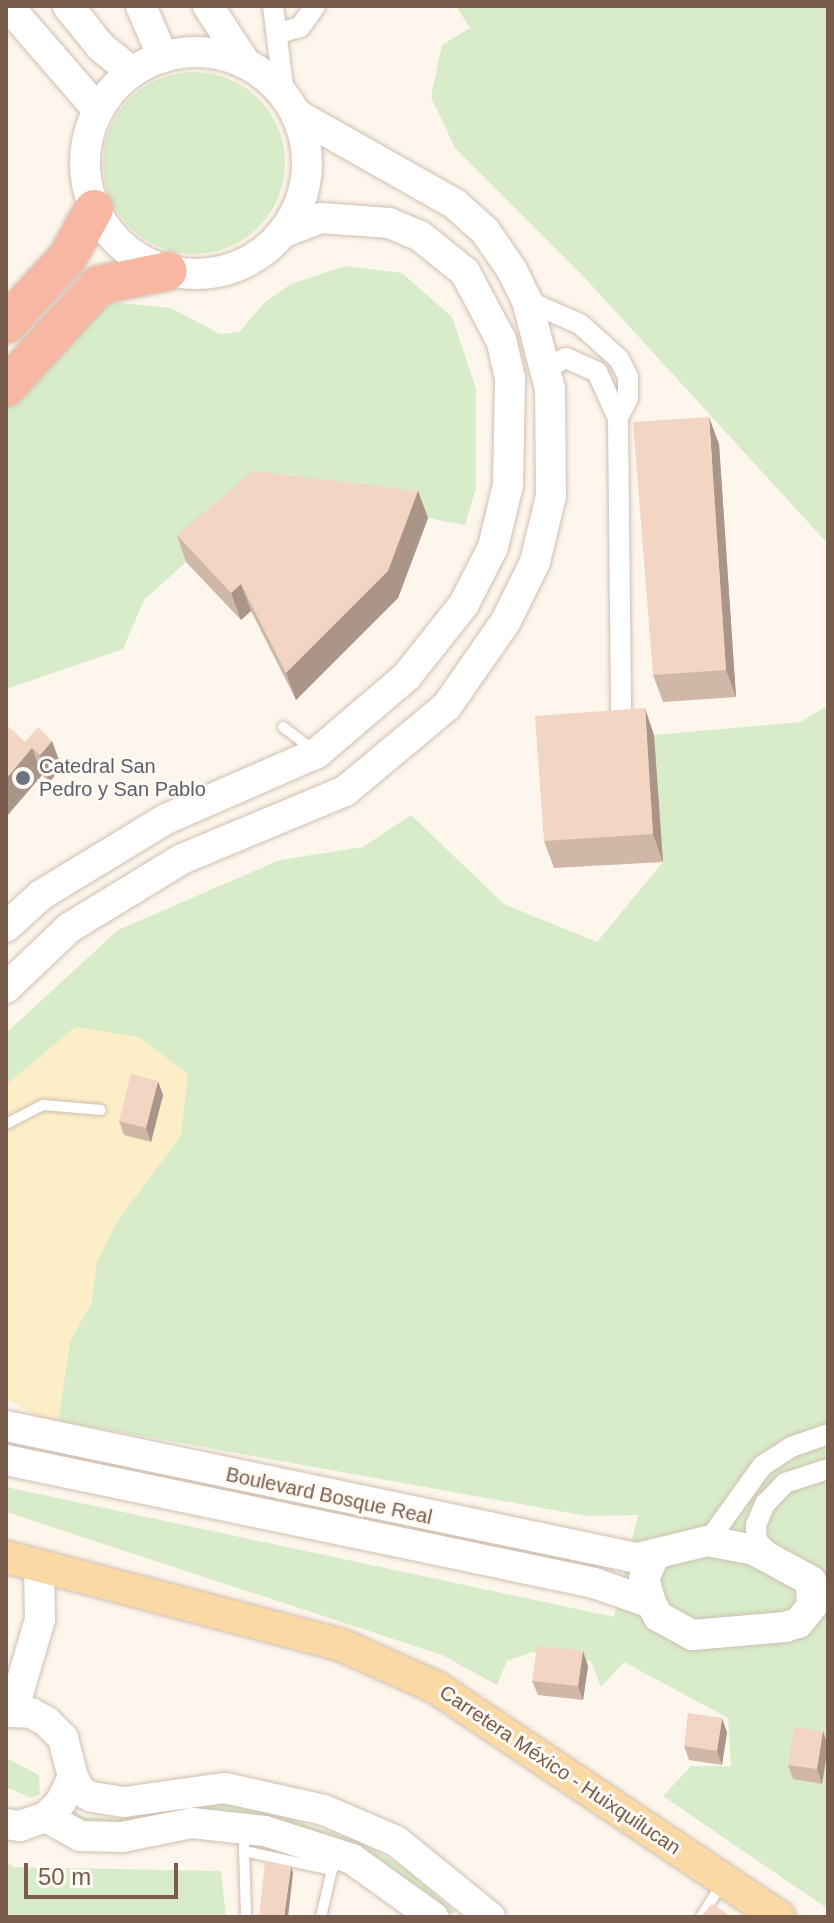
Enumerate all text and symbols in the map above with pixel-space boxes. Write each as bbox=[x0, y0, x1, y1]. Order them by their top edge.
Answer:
place label: Catedral San Pedro y San Pablo bbox=[39, 754, 206, 801]
marker: Catedral San Pedro y San Pablo bbox=[14, 769, 32, 787]
street label: Boulevard Bosque Real bbox=[224, 1462, 434, 1530]
street label: Carretera México - Huixquilucan bbox=[435, 1680, 685, 1860]
scale bar bbox=[28, 1847, 182, 1897]
text: 50 m bbox=[38, 1863, 91, 1890]

